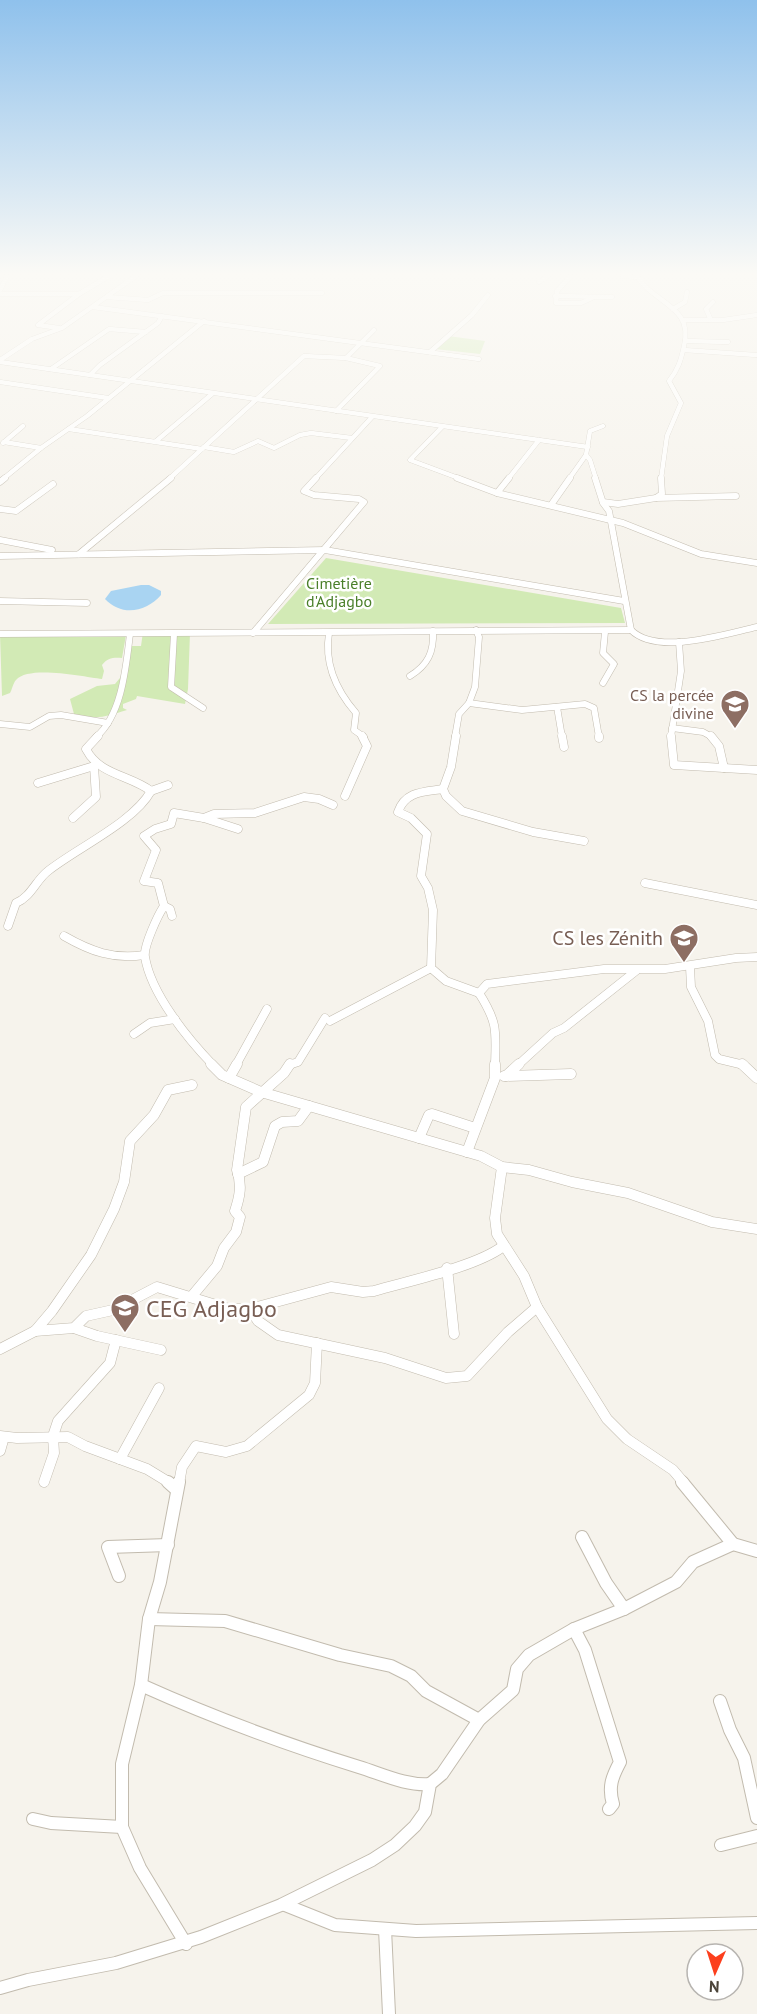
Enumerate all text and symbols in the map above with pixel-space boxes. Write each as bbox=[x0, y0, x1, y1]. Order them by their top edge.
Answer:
park label: Cimetière d'Adjagbo bbox=[306, 573, 372, 611]
place label: CS la percée divine bbox=[630, 685, 714, 723]
school or university icon: CS la percée divine bbox=[719, 688, 751, 730]
school or university icon: CS les Zénith bbox=[668, 922, 700, 964]
place label: CS les Zénith bbox=[552, 925, 663, 951]
school or university icon: CEG Adjagbo bbox=[109, 1292, 141, 1334]
place label: CEG Adjagbo bbox=[146, 1293, 277, 1324]
north arrow bbox=[685, 1942, 745, 2002]
text: N bbox=[708, 1977, 720, 1997]

